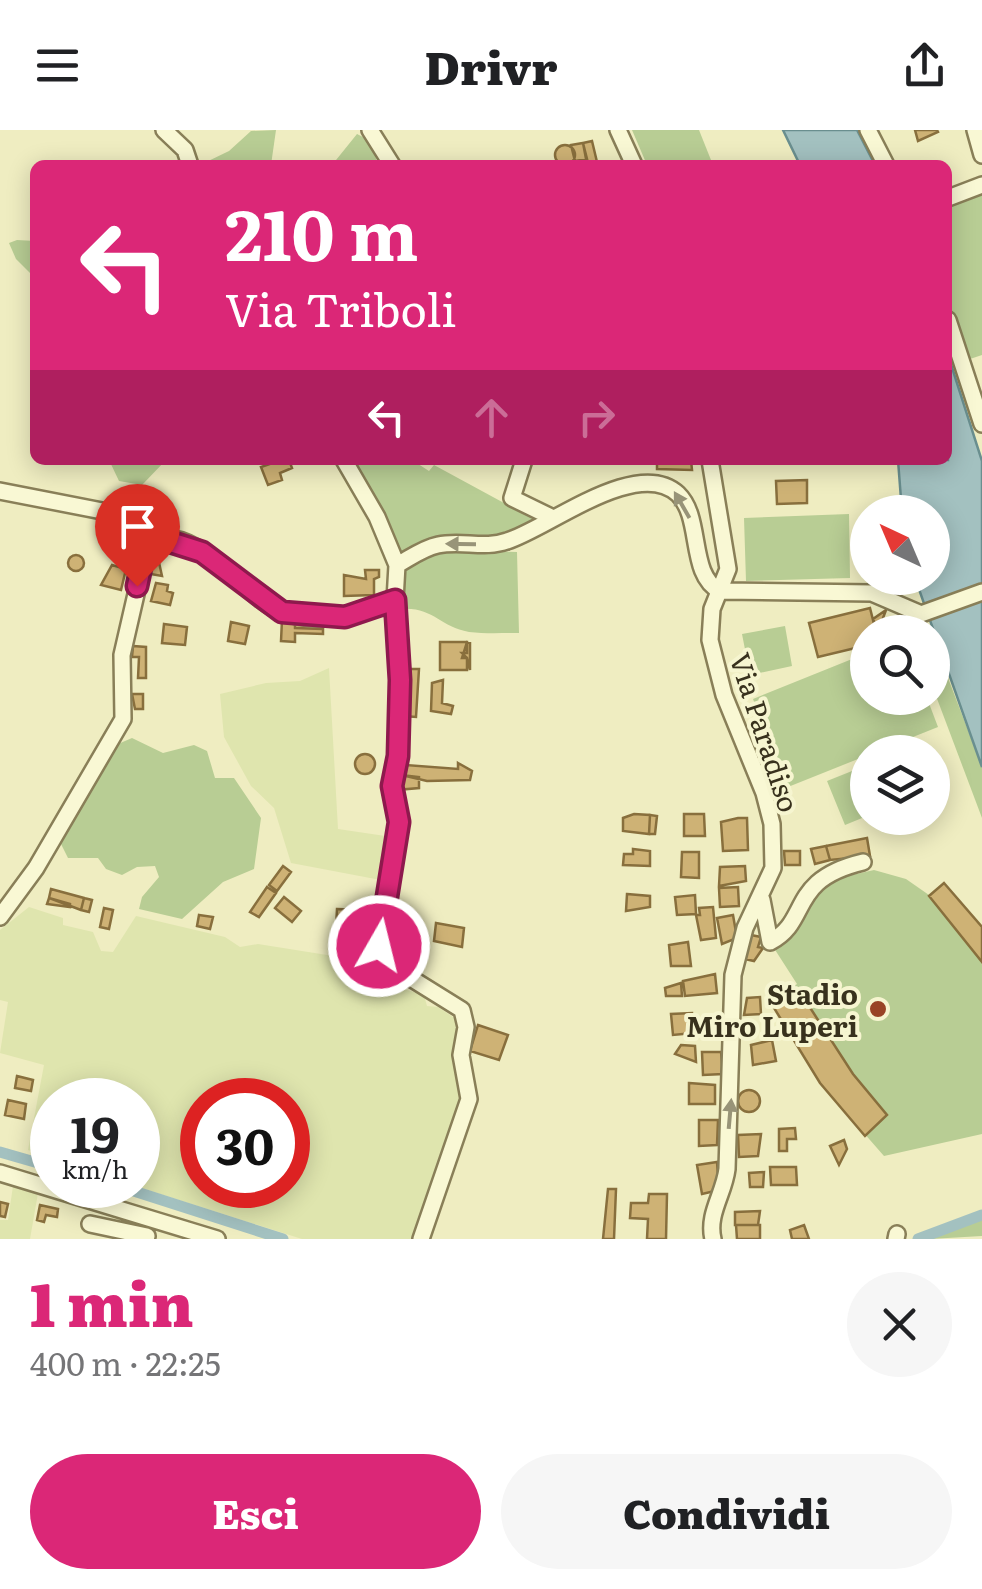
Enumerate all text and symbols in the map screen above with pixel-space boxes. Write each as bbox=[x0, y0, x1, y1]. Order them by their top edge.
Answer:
text: Drivr bbox=[425, 32, 557, 99]
icon: menu bbox=[30, 38, 85, 93]
icon: share bbox=[897, 38, 952, 93]
text: 210 m bbox=[225, 179, 418, 283]
icon: left bbox=[60, 200, 190, 330]
text: Via Triboli bbox=[225, 274, 456, 341]
icon: left bbox=[359, 390, 414, 445]
icon: ahead bbox=[464, 390, 519, 445]
icon: right bbox=[569, 390, 624, 445]
pin bbox=[95, 484, 180, 587]
one-way arrow bbox=[673, 491, 691, 519]
north arrow bbox=[850, 495, 950, 595]
map controls bbox=[850, 495, 950, 835]
icon: arrive bbox=[110, 499, 165, 554]
one-way arrow bbox=[444, 536, 476, 552]
button: search bbox=[850, 615, 950, 715]
street label: Via Paradiso bbox=[720, 647, 812, 817]
button: layers bbox=[850, 735, 950, 835]
position arrow bbox=[327, 894, 431, 998]
place label: Stadio Miro Luperi bbox=[686, 972, 858, 1046]
marker: Stadio Miro Luperi bbox=[867, 998, 889, 1020]
speed limit sign: 30 bbox=[180, 1078, 310, 1208]
text: 19 bbox=[70, 1094, 120, 1168]
one-way arrow bbox=[722, 1098, 738, 1129]
text: km/h bbox=[62, 1150, 128, 1187]
text: 1 min bbox=[30, 1256, 194, 1345]
button: close bbox=[847, 1272, 952, 1377]
text: 400 m · 22:25 bbox=[30, 1338, 221, 1386]
button: Esci bbox=[30, 1454, 481, 1569]
button: Condividi bbox=[501, 1454, 952, 1569]

